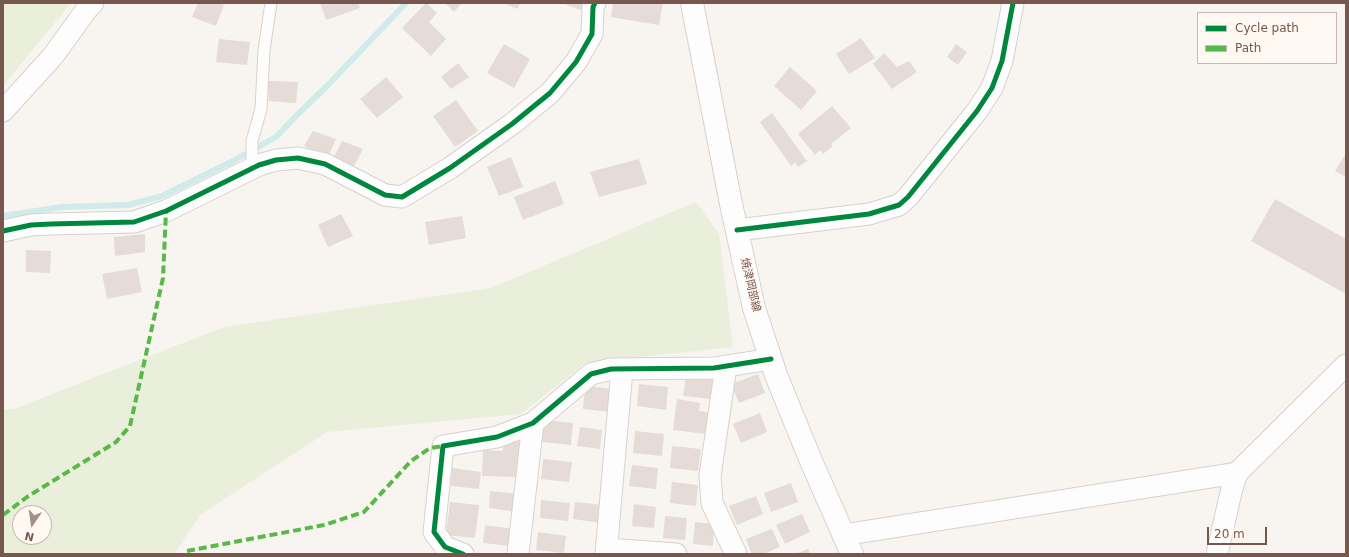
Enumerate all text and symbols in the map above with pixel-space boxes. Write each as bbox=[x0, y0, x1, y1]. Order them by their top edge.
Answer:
legend bbox=[1197, 12, 1337, 64]
text: Cycle path bbox=[1235, 21, 1299, 35]
text: Path bbox=[1235, 41, 1261, 55]
street label: 焼津岡部線 bbox=[737, 257, 763, 313]
north arrow bbox=[12, 505, 52, 545]
scale bar bbox=[1209, 519, 1269, 545]
text: 20 m bbox=[1214, 527, 1245, 541]
text: N bbox=[23, 529, 35, 544]

